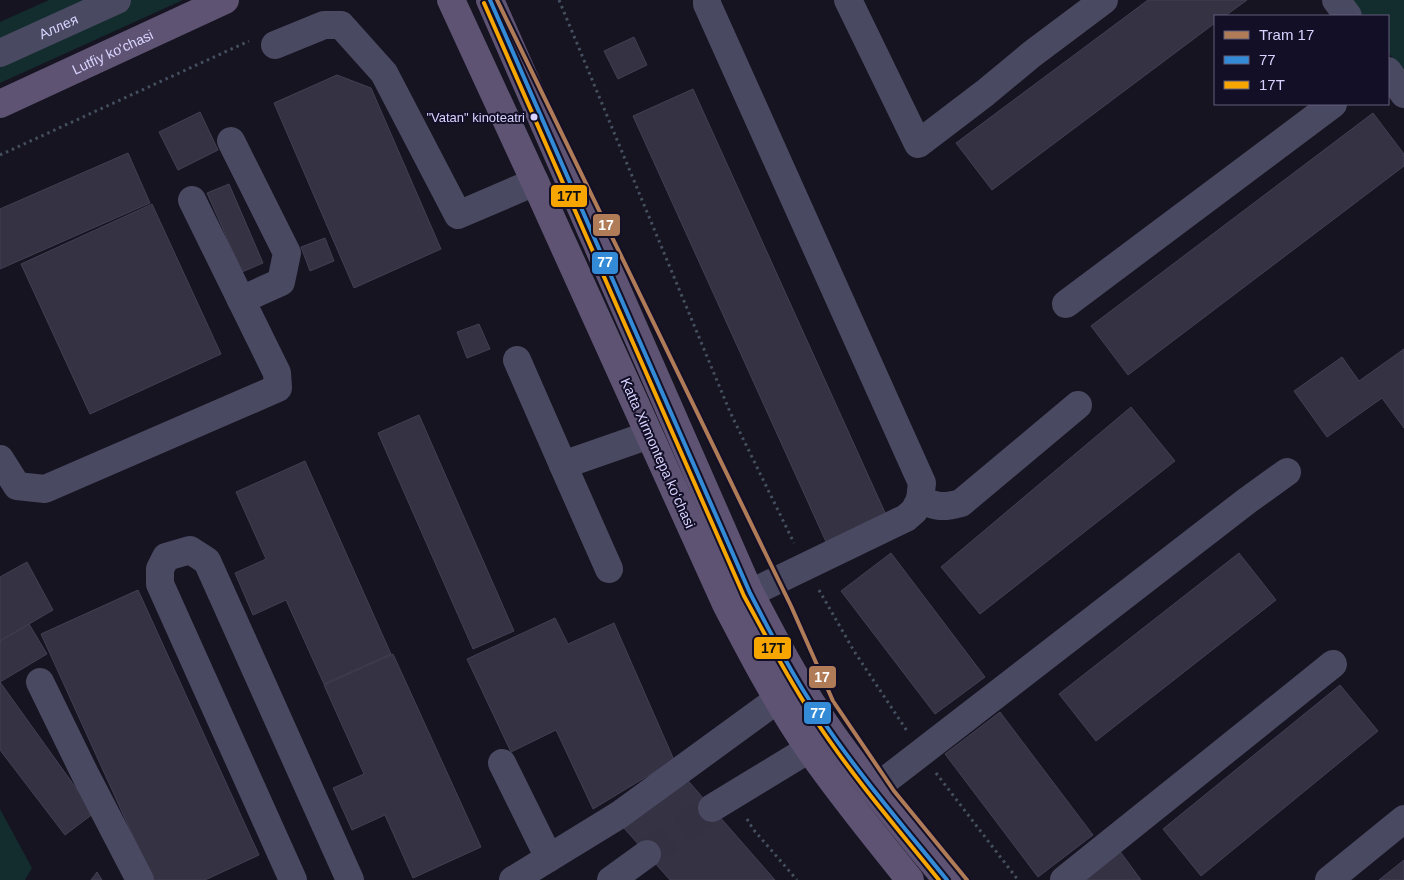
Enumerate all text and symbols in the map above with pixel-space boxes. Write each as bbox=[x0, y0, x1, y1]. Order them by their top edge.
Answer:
street label: Аллея bbox=[36, 11, 80, 42]
legend bbox=[1214, 15, 1389, 105]
street label: Lutfiy ko'chasi bbox=[69, 26, 156, 78]
text: Tram 17 bbox=[1259, 26, 1314, 43]
text: 77 bbox=[1259, 51, 1276, 68]
text: 17T bbox=[1259, 76, 1285, 93]
place label: "Vatan" kinoteatri bbox=[426, 110, 525, 125]
marker: "Vatan" kinoteatri bbox=[529, 112, 539, 122]
line badge: 17T bbox=[550, 184, 588, 208]
text: 17T bbox=[557, 188, 582, 204]
line badge: 17 bbox=[592, 213, 621, 237]
text: 17 bbox=[598, 217, 614, 233]
line badge: 77 bbox=[591, 251, 619, 275]
text: 77 bbox=[597, 254, 613, 270]
street label: Katta Xirmontepa koʻchasi bbox=[618, 375, 698, 531]
line badge: 17T bbox=[753, 636, 792, 660]
text: 17T bbox=[761, 640, 786, 656]
line badge: 17 bbox=[808, 665, 837, 689]
text: 17 bbox=[814, 669, 830, 685]
line badge: 77 bbox=[803, 701, 832, 725]
text: 77 bbox=[810, 705, 826, 721]

